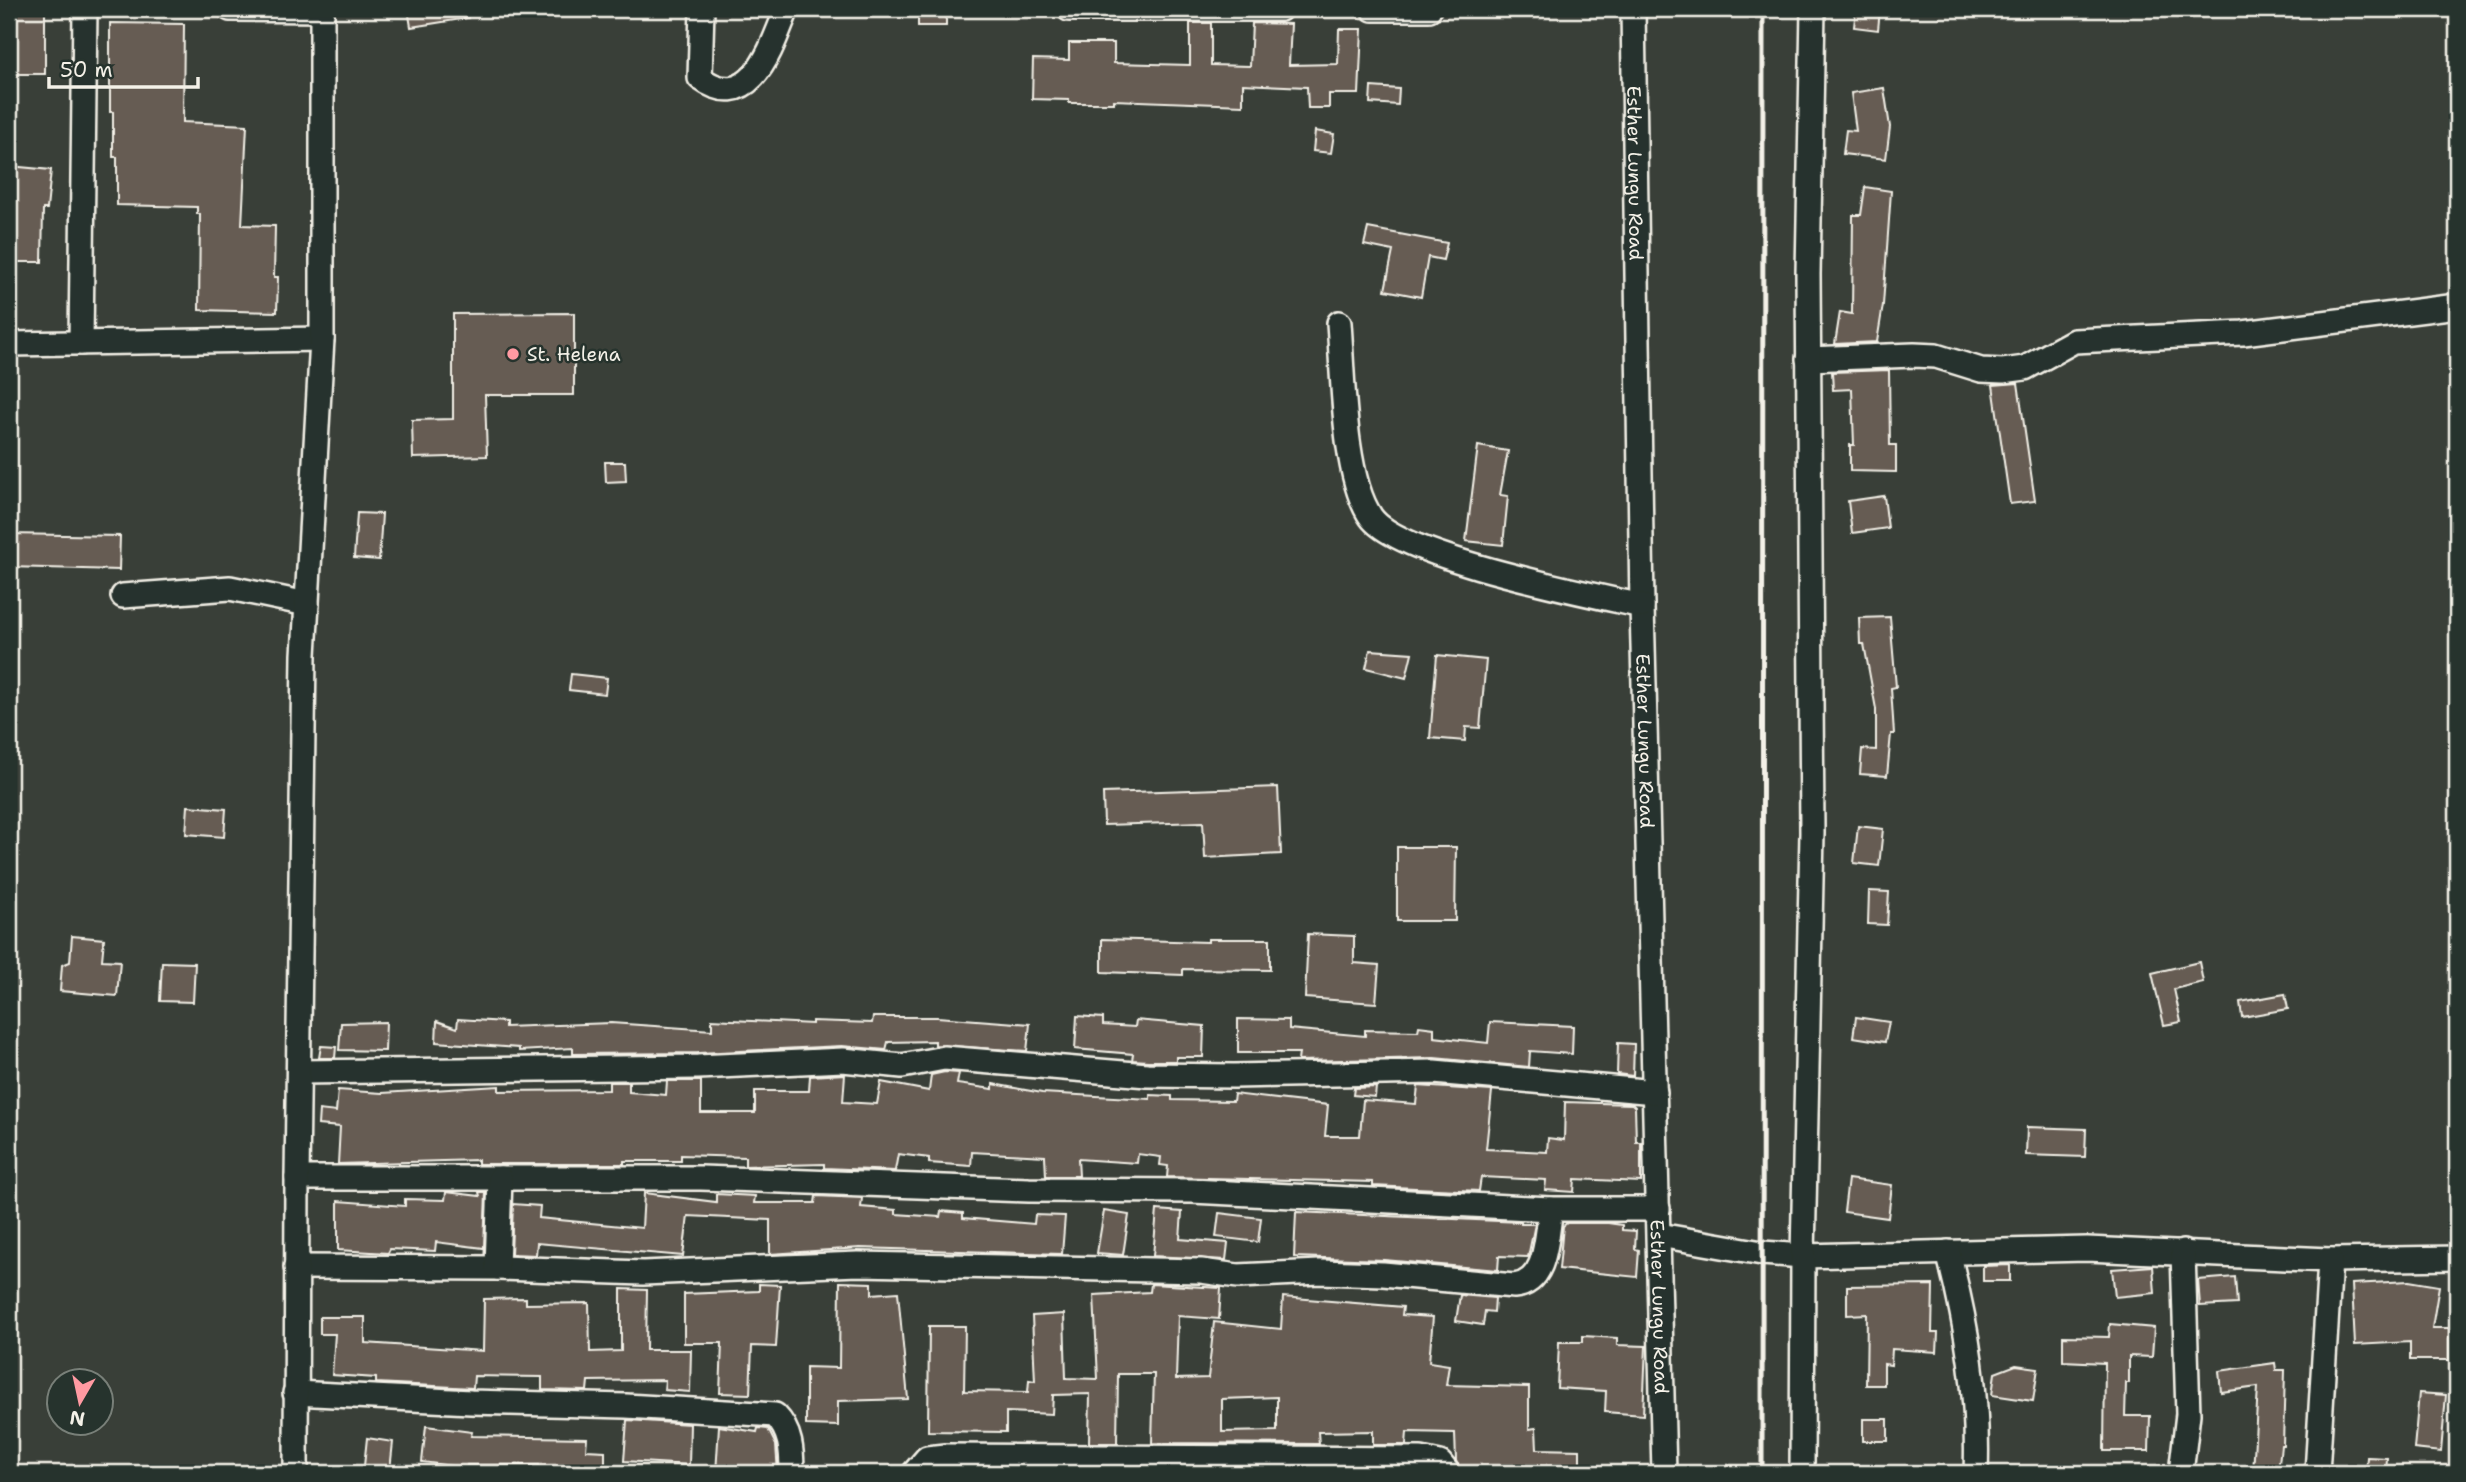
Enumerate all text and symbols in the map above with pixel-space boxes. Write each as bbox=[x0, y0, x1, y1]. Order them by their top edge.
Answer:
scale bar bbox=[49, 46, 198, 90]
text: 50 m bbox=[60, 56, 113, 84]
street label: Esther Lungu Road bbox=[1622, 85, 1649, 261]
place label: St. Helena bbox=[527, 342, 621, 367]
marker: St. Helena bbox=[505, 346, 521, 362]
street label: Esther Lungu Road bbox=[1631, 653, 1660, 829]
street label: Esther Lungu Road bbox=[1645, 1219, 1674, 1394]
north arrow bbox=[46, 1366, 116, 1436]
text: N bbox=[68, 1405, 87, 1432]

